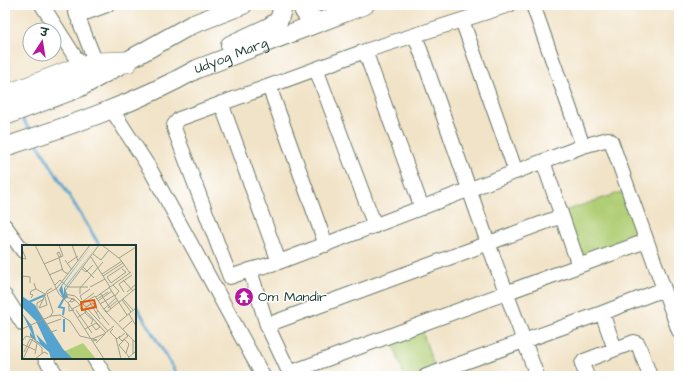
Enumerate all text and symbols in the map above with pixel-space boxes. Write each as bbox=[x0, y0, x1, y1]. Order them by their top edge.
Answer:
north arrow bbox=[22, 22, 62, 62]
text: उ bbox=[38, 24, 51, 41]
street label: Udyog Marg bbox=[191, 33, 271, 79]
inset map bbox=[22, 245, 136, 359]
temple icon: Om Mandir bbox=[233, 286, 255, 308]
place label: Om Mandir bbox=[258, 287, 327, 307]

